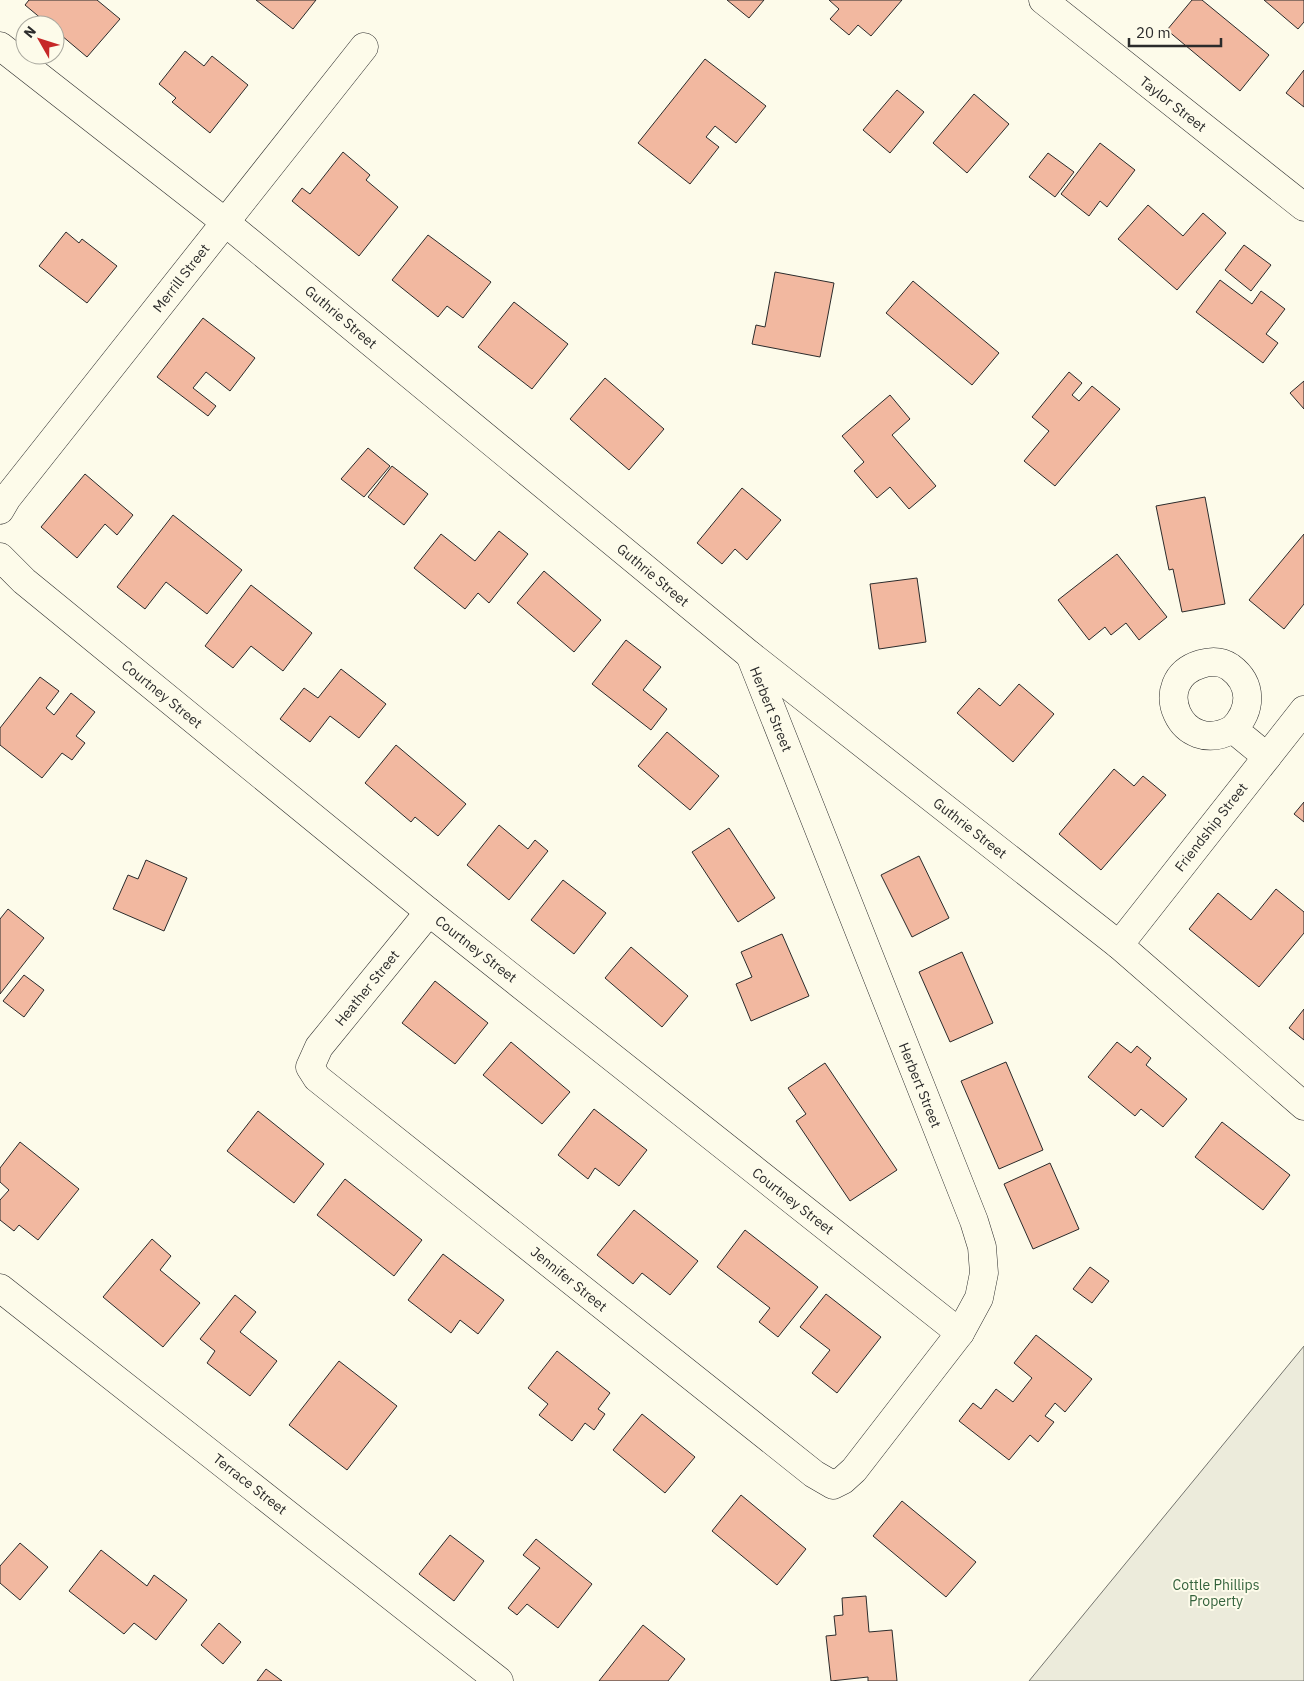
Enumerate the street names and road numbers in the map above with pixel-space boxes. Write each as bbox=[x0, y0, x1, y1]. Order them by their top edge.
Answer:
street label: Taylor Street bbox=[1136, 72, 1210, 136]
street label: Merrill Street bbox=[149, 240, 213, 316]
street label: Guthrie Street bbox=[301, 282, 381, 352]
street label: Guthrie Street bbox=[613, 540, 693, 610]
street label: Courtney Street bbox=[118, 656, 206, 732]
street label: Herbert Street bbox=[746, 664, 796, 754]
street label: Friendship Street bbox=[1171, 779, 1251, 875]
street label: Guthrie Street bbox=[930, 794, 1011, 862]
street label: Courtney Street bbox=[432, 911, 521, 987]
street label: Heather Street bbox=[331, 946, 403, 1030]
street label: Herbert Street bbox=[895, 1040, 945, 1130]
street label: Courtney Street bbox=[749, 1163, 838, 1239]
street label: Jennifer Street bbox=[527, 1243, 611, 1315]
street label: Terrace Street bbox=[209, 1450, 291, 1518]

